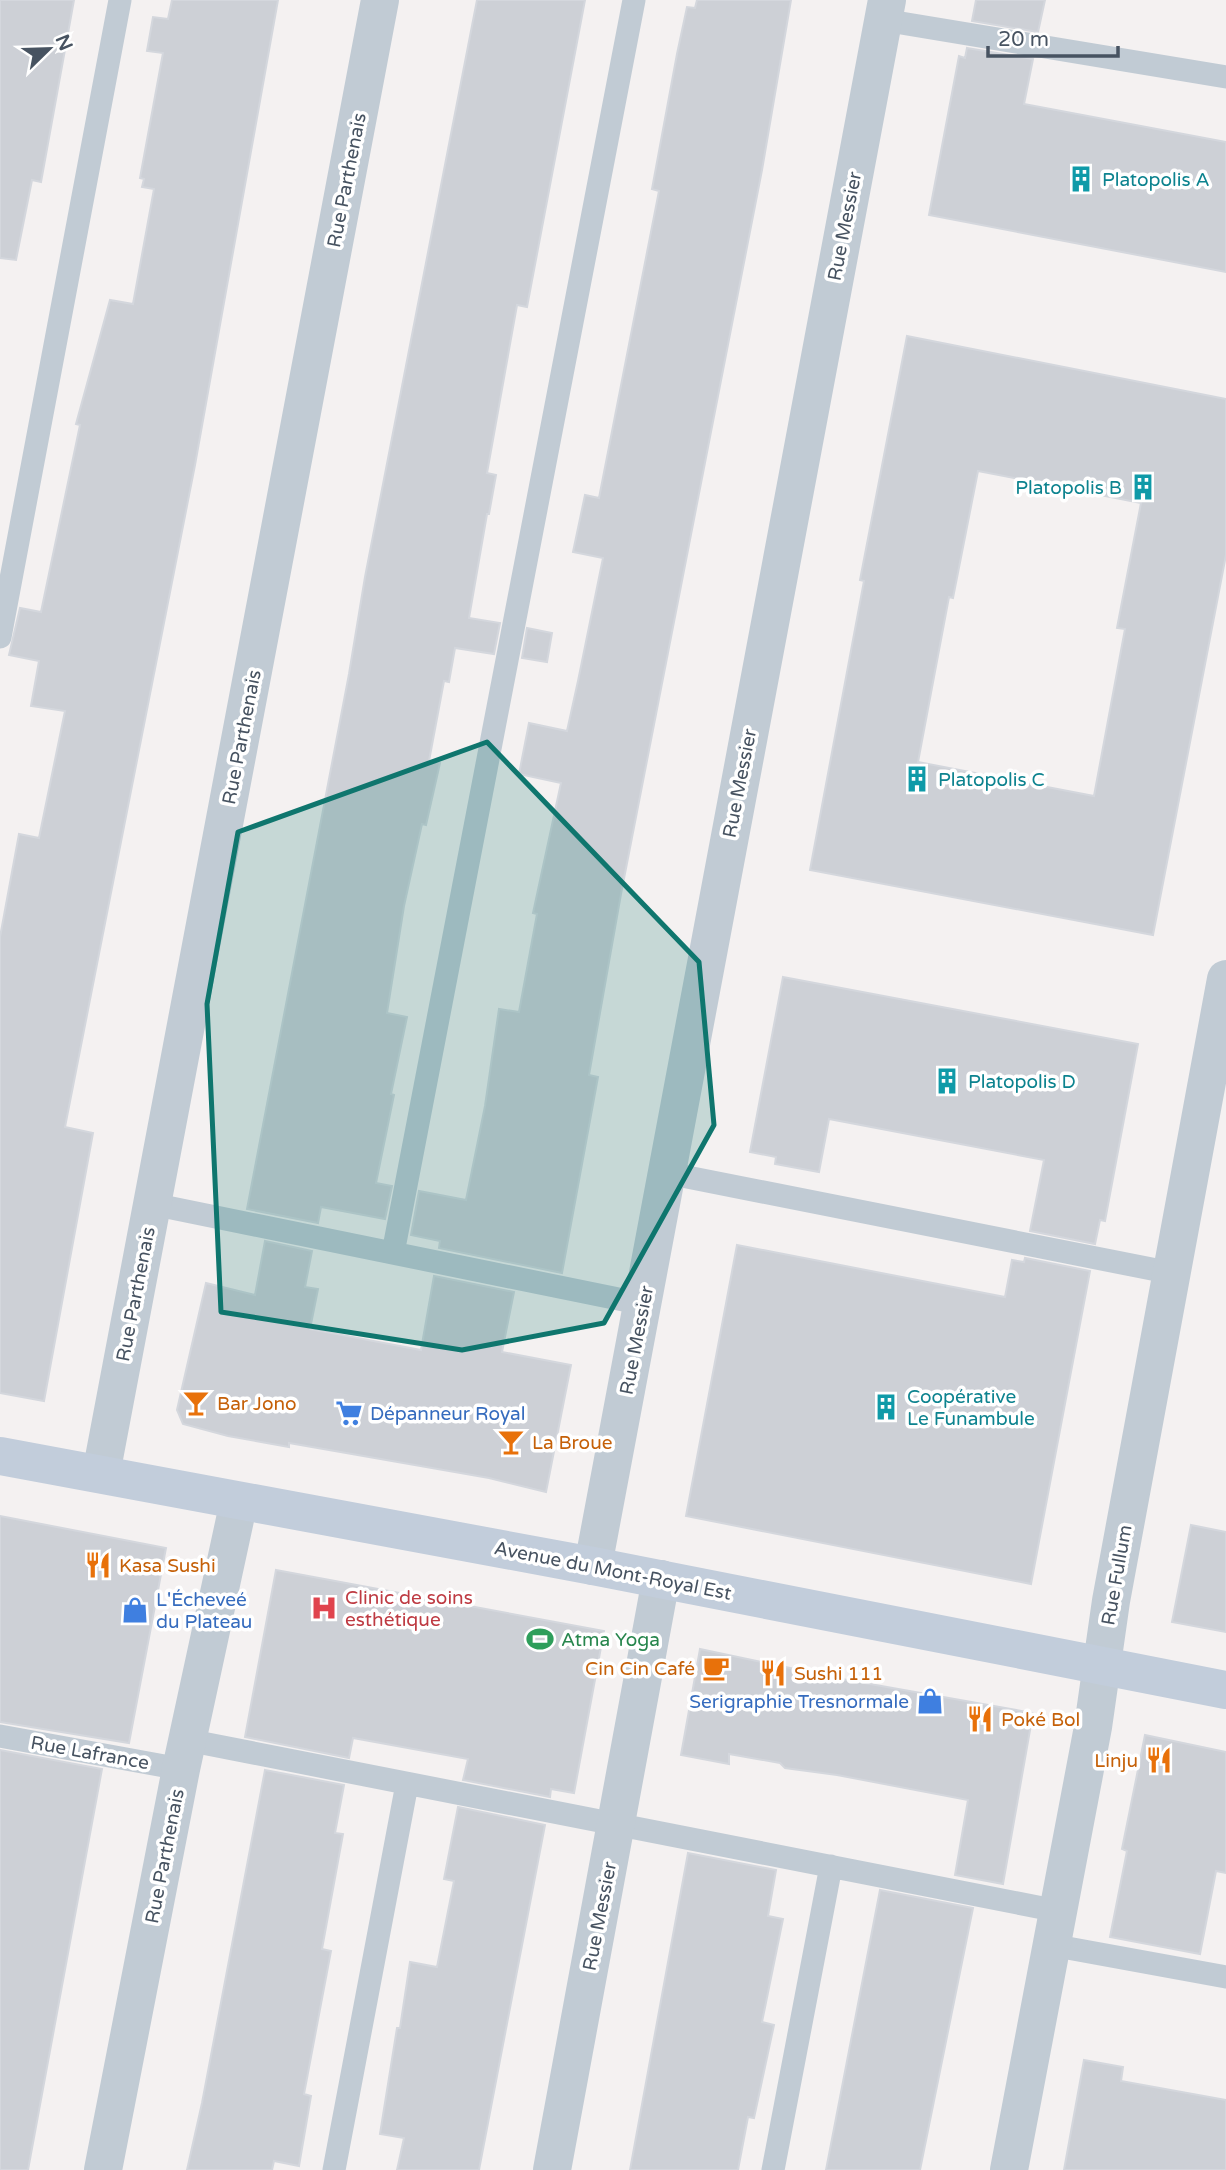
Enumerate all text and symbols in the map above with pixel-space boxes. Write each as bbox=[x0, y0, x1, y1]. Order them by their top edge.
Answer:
north arrow bbox=[14, 14, 84, 84]
scale bar bbox=[988, 14, 1118, 58]
text: 20 m bbox=[998, 27, 1049, 52]
text: N bbox=[51, 31, 77, 54]
street label: Rue Parthenais bbox=[323, 111, 371, 249]
building icon: Platopolis A bbox=[1066, 164, 1096, 194]
street label: Rue Messier bbox=[824, 169, 866, 283]
place label: Platopolis A bbox=[1102, 169, 1210, 191]
building icon: Platopolis B bbox=[1128, 472, 1158, 502]
place label: Platopolis B bbox=[1015, 477, 1122, 499]
street label: Rue Parthenais bbox=[218, 668, 266, 806]
street label: Rue Messier bbox=[719, 726, 761, 840]
building icon: Platopolis C bbox=[902, 764, 932, 794]
place label: Platopolis C bbox=[938, 769, 1045, 791]
building icon: Platopolis D bbox=[932, 1066, 962, 1096]
place label: Platopolis D bbox=[968, 1071, 1076, 1093]
street label: Rue Parthenais bbox=[112, 1225, 160, 1363]
street label: Rue Messier bbox=[616, 1283, 658, 1397]
place label: Coopérative Le Funambule bbox=[907, 1386, 1035, 1430]
bar icon: Bar Jono bbox=[181, 1388, 211, 1418]
building icon: Coopérative Le Funambule bbox=[871, 1392, 901, 1422]
place label: Bar Jono bbox=[217, 1393, 297, 1415]
supermarket icon: Dépanneur Royal bbox=[334, 1398, 364, 1428]
place label: Dépanneur Royal bbox=[370, 1403, 525, 1425]
bar icon: La Broue bbox=[496, 1427, 526, 1457]
place label: La Broue bbox=[532, 1432, 612, 1454]
street label: Rue Fullum bbox=[1097, 1523, 1137, 1627]
street label: Avenue du Mont-Royal Est bbox=[492, 1537, 733, 1605]
restaurant icon: Kasa Sushi bbox=[83, 1550, 113, 1580]
place label: Kasa Sushi bbox=[119, 1555, 216, 1577]
place label: Clinic de soins esthétique bbox=[345, 1587, 473, 1631]
place label: L'Écheveé du Plateau bbox=[156, 1589, 252, 1633]
hospital icon: Clinic de soins esthétique bbox=[309, 1593, 339, 1623]
shop icon: L'Écheveé du Plateau bbox=[120, 1595, 150, 1625]
sports icon: Atma Yoga bbox=[525, 1624, 555, 1654]
place label: Atma Yoga bbox=[561, 1629, 660, 1651]
cafe icon: Cin Cin Café bbox=[701, 1653, 731, 1683]
place label: Cin Cin Café bbox=[585, 1658, 695, 1680]
restaurant icon: Sushi 111 bbox=[758, 1658, 788, 1688]
place label: Sushi 111 bbox=[794, 1663, 883, 1685]
shop icon: Serigraphie Tresnormale bbox=[915, 1686, 945, 1716]
place label: Serigraphie Tresnormale bbox=[689, 1691, 909, 1713]
restaurant icon: Poké Bol bbox=[965, 1704, 995, 1734]
place label: Poké Bol bbox=[1001, 1709, 1080, 1731]
street label: Rue Lafrance bbox=[29, 1732, 151, 1774]
restaurant icon: Linju bbox=[1144, 1745, 1174, 1775]
place label: Linju bbox=[1094, 1750, 1138, 1772]
street label: Rue Parthenais bbox=[141, 1787, 189, 1925]
street label: Rue Messier bbox=[579, 1859, 621, 1973]

